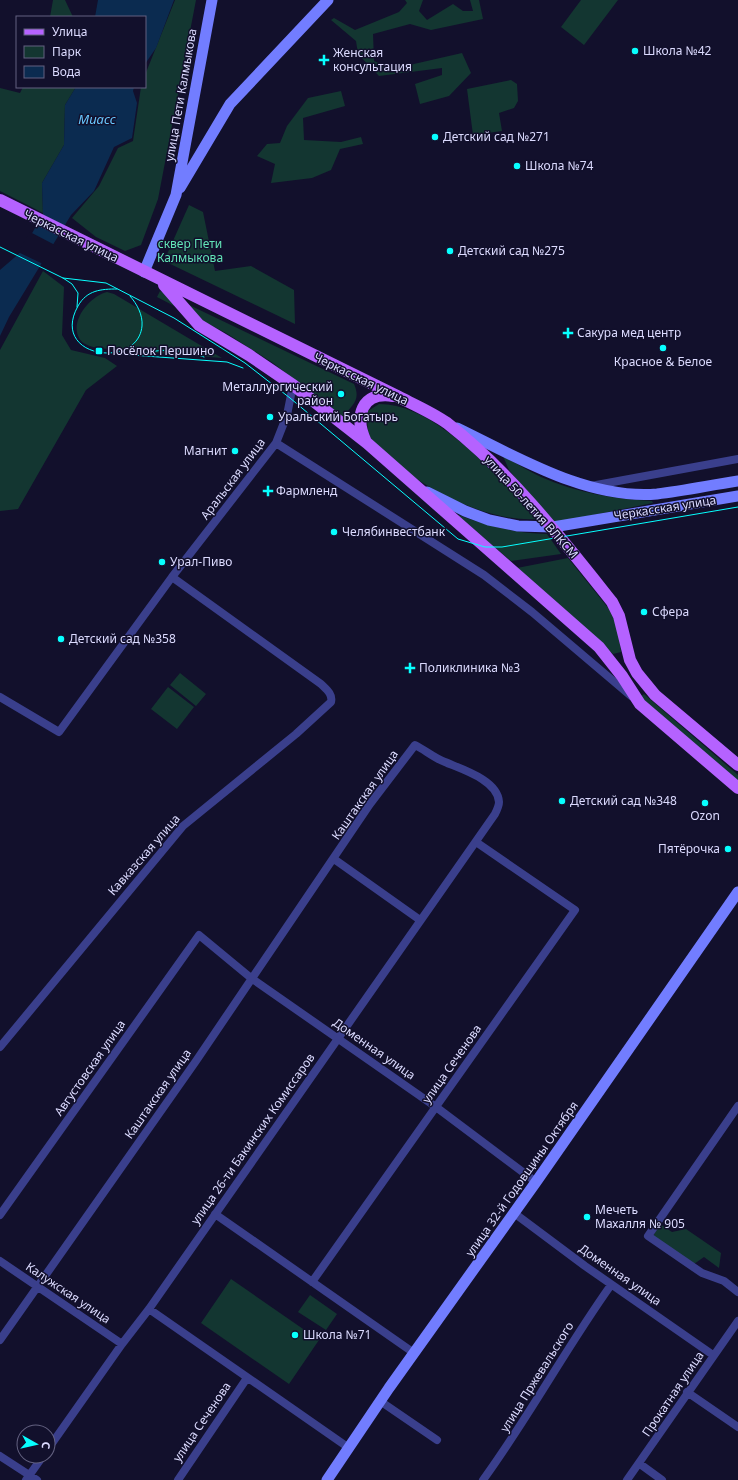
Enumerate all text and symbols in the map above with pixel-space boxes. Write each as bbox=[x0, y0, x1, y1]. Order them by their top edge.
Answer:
legend bbox=[16, 16, 146, 88]
text: Улица bbox=[52, 23, 87, 40]
street label: улица Пети Калмыкова bbox=[160, 27, 201, 163]
place label: Школа №42 bbox=[643, 42, 712, 59]
text: Парк bbox=[52, 43, 82, 60]
place label: Женская консультация bbox=[333, 44, 412, 75]
marker: Школа №42 bbox=[630, 46, 640, 56]
marker: Женская консультация bbox=[318, 54, 330, 66]
text: Вода bbox=[52, 63, 81, 80]
water label: Миасс bbox=[78, 110, 116, 128]
place label: Детский сад №271 bbox=[443, 128, 550, 145]
marker: Детский сад №271 bbox=[430, 132, 440, 142]
place label: Школа №74 bbox=[525, 157, 594, 174]
marker: Школа №74 bbox=[512, 161, 522, 171]
street label: Черкасская улица bbox=[21, 205, 121, 266]
park label: сквер Пети Калмыкова bbox=[157, 235, 223, 266]
place label: Детский сад №275 bbox=[458, 242, 565, 259]
marker: Детский сад №275 bbox=[445, 246, 455, 256]
place label: Сакура мед центр bbox=[577, 324, 681, 341]
marker: Сакура мед центр bbox=[562, 327, 574, 339]
place label: Посёлок Першино bbox=[107, 342, 214, 359]
marker: Красное & Белое bbox=[658, 343, 668, 353]
marker: Посёлок Першино bbox=[94, 346, 104, 356]
street label: Черкасская улица bbox=[311, 348, 411, 409]
place label: Красное & Белое bbox=[614, 353, 713, 370]
place label: Металлургический район bbox=[222, 378, 333, 409]
marker: Металлургический район bbox=[336, 389, 346, 399]
place label: Уральский Богатырь bbox=[278, 408, 398, 425]
marker: Уральский Богатырь bbox=[265, 412, 275, 422]
street label: Аральская улица bbox=[196, 434, 269, 523]
place label: Магнит bbox=[184, 442, 227, 459]
marker: Магнит bbox=[230, 446, 240, 456]
street label: улица 50-летия ВЛКСМ bbox=[480, 451, 582, 562]
place label: Фармленд bbox=[276, 482, 338, 499]
marker: Фармленд bbox=[263, 486, 273, 496]
street label: Черкасская улица bbox=[613, 491, 717, 524]
place label: Челябинвестбанк bbox=[342, 523, 446, 540]
marker: Челябинвестбанк bbox=[329, 527, 339, 537]
place label: Урал-Пиво bbox=[170, 553, 232, 570]
marker: Урал-Пиво bbox=[157, 557, 167, 567]
place label: Сфера bbox=[652, 603, 689, 620]
marker: Сфера bbox=[639, 607, 649, 617]
place label: Детский сад №358 bbox=[69, 630, 176, 647]
marker: Детский сад №358 bbox=[56, 634, 66, 644]
place label: Поликлиника №3 bbox=[419, 659, 520, 676]
marker: Поликлиника №3 bbox=[404, 662, 416, 674]
street label: Каштакская улица bbox=[327, 746, 402, 843]
place label: Детский сад №348 bbox=[570, 792, 677, 809]
marker: Детский сад №348 bbox=[557, 796, 567, 806]
marker: Ozon bbox=[700, 798, 710, 808]
place label: Ozon bbox=[690, 807, 720, 824]
street label: Кавказская улица bbox=[104, 811, 184, 899]
place label: Пятёрочка bbox=[658, 840, 720, 857]
marker: Пятёрочка bbox=[723, 844, 733, 854]
street label: Доменная улица bbox=[330, 1014, 419, 1083]
street label: Августовская улица bbox=[50, 1016, 129, 1119]
street label: улица Сеченова bbox=[418, 1021, 485, 1107]
street label: Каштакская улица bbox=[120, 1045, 195, 1142]
street label: улица 26-ти Бакинских Комиссаров bbox=[187, 1049, 319, 1228]
street label: улица 32-й Годовщины Октября bbox=[461, 1098, 582, 1260]
place label: Мечеть Махалля № 905 bbox=[595, 1201, 685, 1232]
marker: Мечеть Махалля № 905 bbox=[582, 1212, 592, 1222]
street label: Доменная улица bbox=[576, 1240, 665, 1309]
street label: Калужская улица bbox=[23, 1258, 114, 1327]
street label: улица Пржевальского bbox=[496, 1318, 577, 1435]
place label: Школа №71 bbox=[303, 1326, 372, 1343]
marker: Школа №71 bbox=[290, 1330, 300, 1340]
street label: Прокатная улица bbox=[638, 1348, 707, 1440]
street label: улица Сеченова bbox=[169, 1378, 235, 1465]
north arrow bbox=[16, 1424, 56, 1464]
text: С bbox=[38, 1441, 54, 1450]

